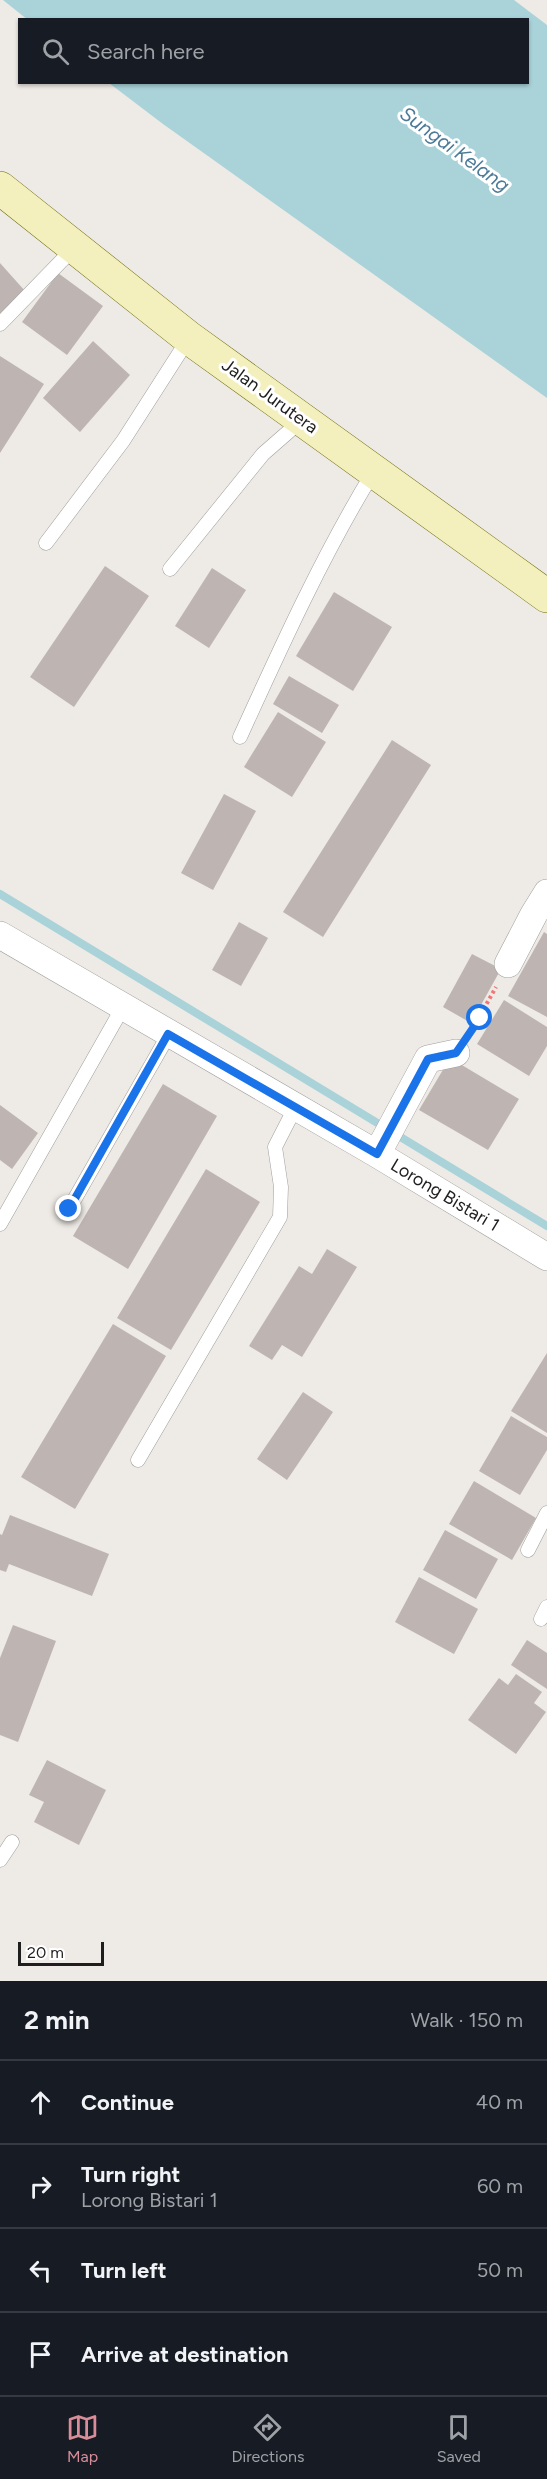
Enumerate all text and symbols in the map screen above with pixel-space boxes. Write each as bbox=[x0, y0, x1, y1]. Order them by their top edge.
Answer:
search box bbox=[18, 18, 529, 84]
icon: search bbox=[39, 35, 72, 68]
text: Search here bbox=[87, 38, 205, 65]
water label: Sungai Kelang bbox=[395, 101, 515, 197]
street label: Jalan Jurutera bbox=[218, 354, 322, 438]
route start bbox=[466, 1004, 492, 1030]
street label: Lorong Bistari 1 bbox=[387, 1154, 503, 1236]
route end bbox=[55, 1195, 81, 1221]
scale bar bbox=[18, 1939, 104, 1966]
text: 20 m bbox=[27, 1943, 64, 1962]
text: 2 min bbox=[24, 2004, 90, 2036]
text: Walk · 150 m bbox=[411, 2008, 523, 2032]
icon: ahead bbox=[24, 2086, 57, 2119]
text: Continue bbox=[81, 2089, 174, 2116]
text: 40 m bbox=[476, 2090, 523, 2114]
text: Turn right bbox=[81, 2161, 180, 2188]
icon: right bbox=[24, 2170, 57, 2203]
text: 60 m bbox=[477, 2174, 523, 2198]
text: Lorong Bistari 1 bbox=[81, 2188, 218, 2212]
icon: left bbox=[24, 2254, 57, 2287]
text: Turn left bbox=[81, 2257, 167, 2284]
text: 50 m bbox=[477, 2258, 523, 2282]
icon: arrive bbox=[24, 2338, 57, 2371]
text: Arrive at destination bbox=[81, 2341, 289, 2368]
tab: Map bbox=[66, 2411, 99, 2466]
tab: Directions bbox=[231, 2411, 304, 2466]
tab: Saved bbox=[437, 2411, 481, 2466]

